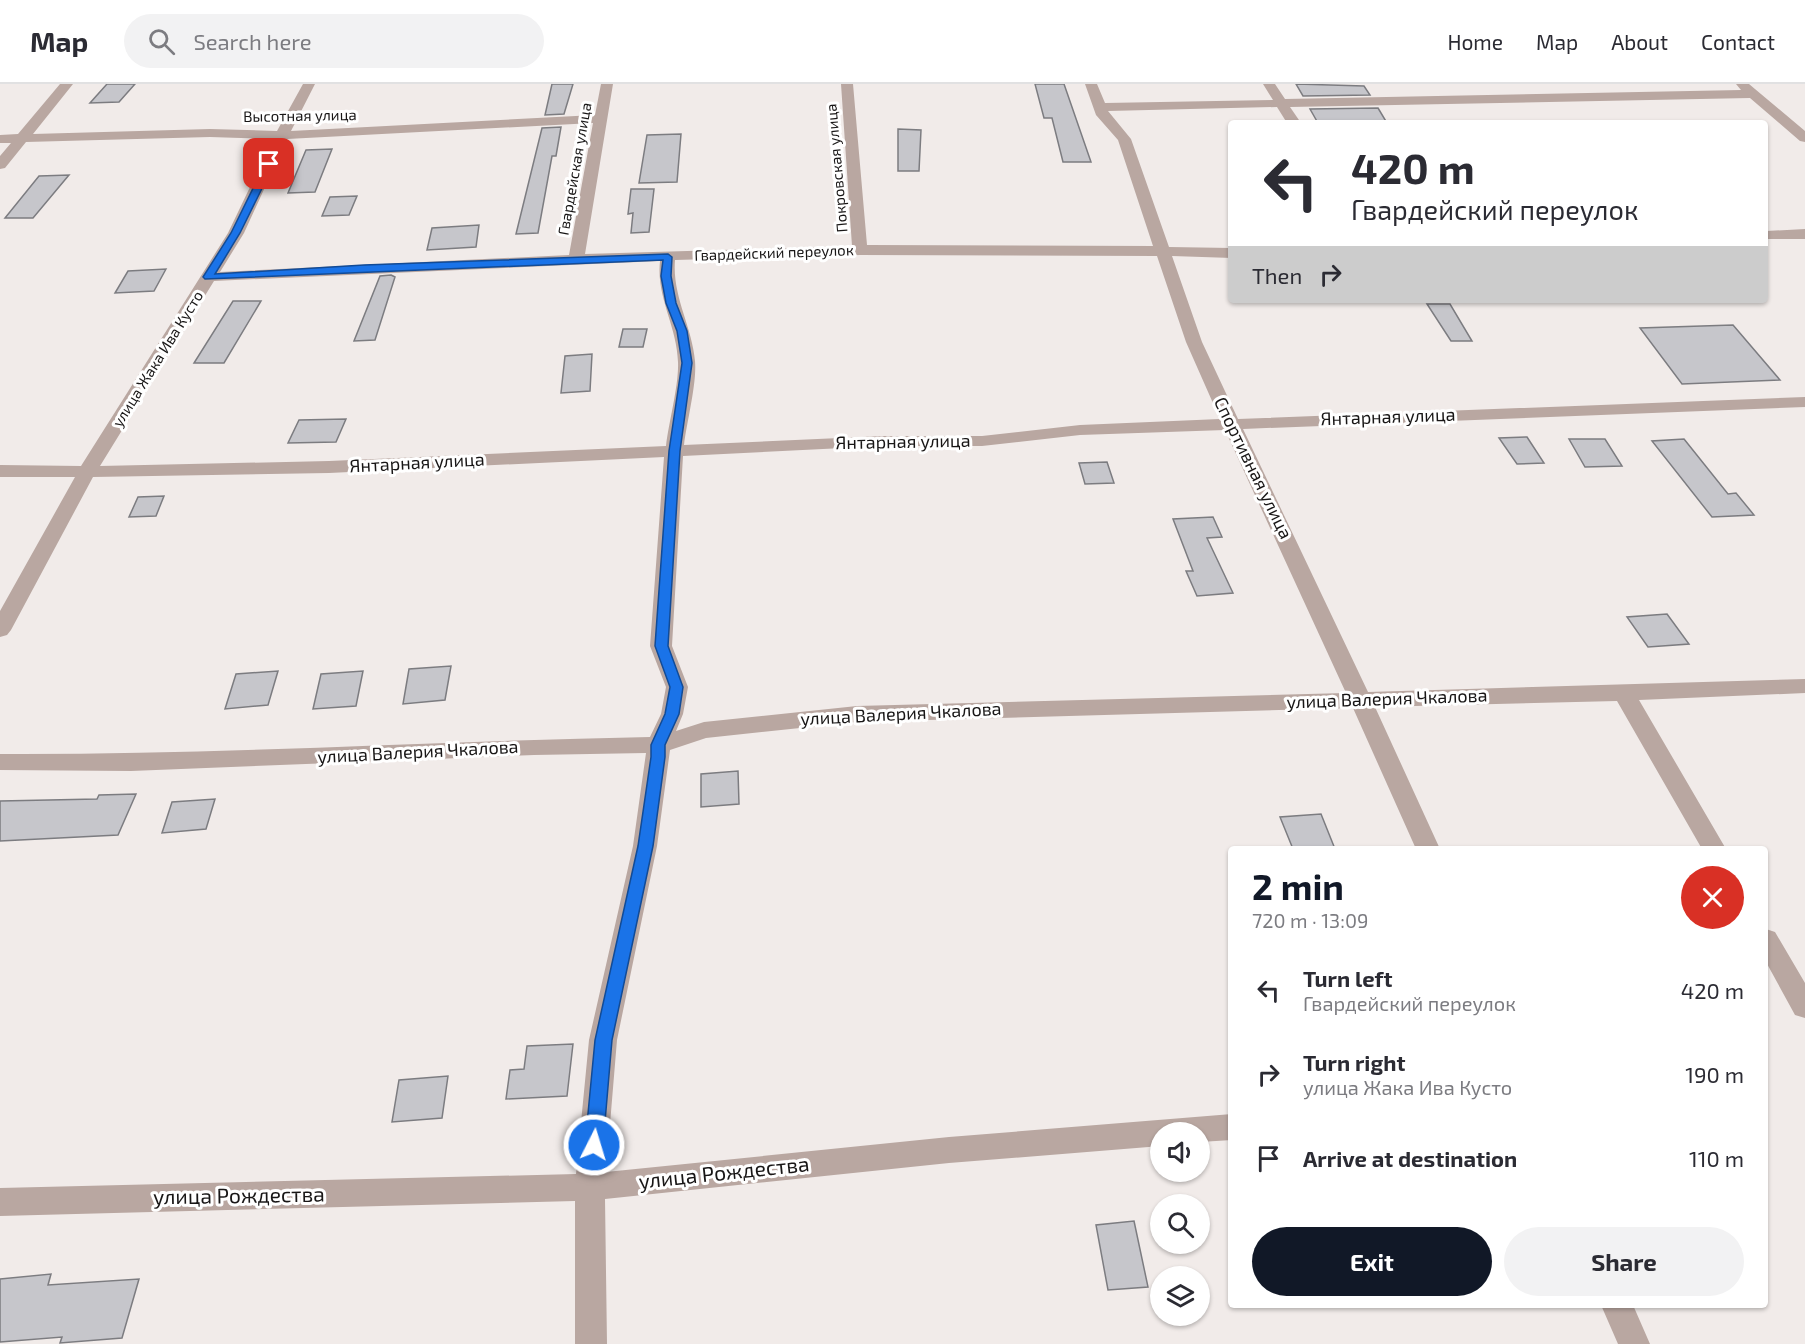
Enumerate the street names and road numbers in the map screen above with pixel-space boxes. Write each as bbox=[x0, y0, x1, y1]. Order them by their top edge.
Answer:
street label: Гвардейская улица bbox=[553, 101, 596, 237]
street label: Покровская улица bbox=[821, 103, 852, 233]
street label: Высотная улица bbox=[243, 105, 357, 126]
street label: Гвардейский переулок bbox=[694, 240, 854, 265]
street label: улица Жака Ива Кусто bbox=[108, 287, 207, 430]
street label: Спортивная улица bbox=[1210, 393, 1298, 542]
street label: Янтарная улица bbox=[1320, 403, 1456, 429]
street label: Янтарная улица bbox=[835, 429, 971, 453]
street label: Янтарная улица bbox=[349, 447, 485, 477]
street label: улица Валерия Чкалова bbox=[1286, 683, 1488, 713]
street label: улица Валерия Чкалова bbox=[800, 697, 1002, 729]
street label: улица Валерия Чкалова bbox=[317, 735, 519, 767]
street label: улица Рождества bbox=[637, 1150, 811, 1194]
street label: улица Рождества bbox=[153, 1181, 325, 1209]

